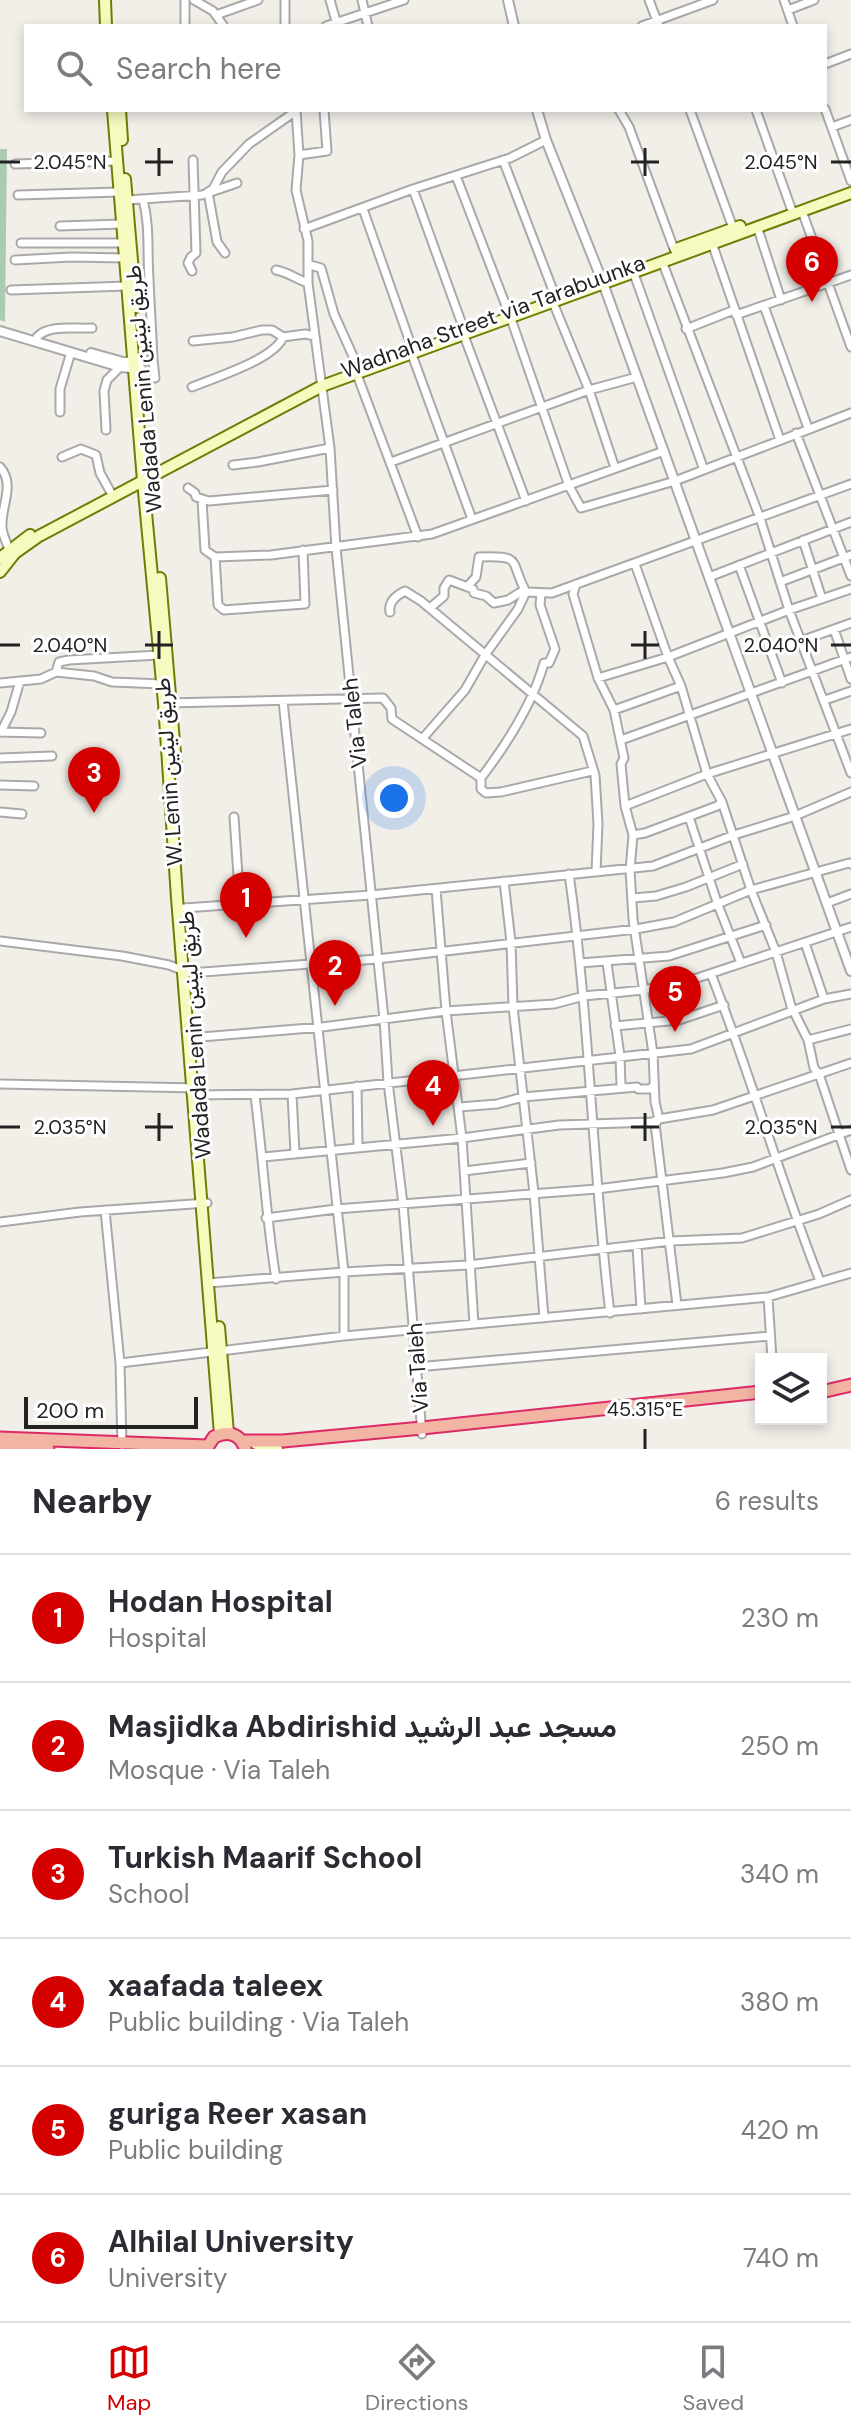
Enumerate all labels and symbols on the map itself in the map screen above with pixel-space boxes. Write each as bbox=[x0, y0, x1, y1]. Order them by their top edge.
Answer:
text: 2.045°N bbox=[33, 149, 107, 175]
text: 2.045°N bbox=[744, 149, 818, 175]
pin: 6 bbox=[786, 236, 838, 302]
street label: Wadnaha Street via Tarabuunka bbox=[337, 248, 649, 385]
street label: Wadada Lenin طريق لينين bbox=[118, 264, 169, 514]
text: 2.040°N bbox=[33, 632, 107, 658]
text: 2.040°N bbox=[744, 632, 818, 658]
street label: Via Taleh bbox=[335, 676, 374, 769]
street label: W. Lenin طريق لينين bbox=[147, 677, 190, 867]
pin: 3 bbox=[68, 747, 120, 813]
your location bbox=[374, 778, 414, 818]
pin: 1 bbox=[220, 872, 272, 938]
street label: Wadada Lenin طريق لينين bbox=[171, 910, 218, 1160]
pin: 2 bbox=[309, 940, 361, 1006]
pin: 5 bbox=[649, 966, 701, 1032]
pin: 4 bbox=[407, 1060, 459, 1126]
text: 2.035°N bbox=[33, 1114, 107, 1140]
text: 2.035°N bbox=[744, 1114, 818, 1140]
street label: Via Taleh bbox=[400, 1322, 435, 1414]
scale bar bbox=[24, 1393, 198, 1429]
text: 45.315°E bbox=[607, 1396, 683, 1422]

